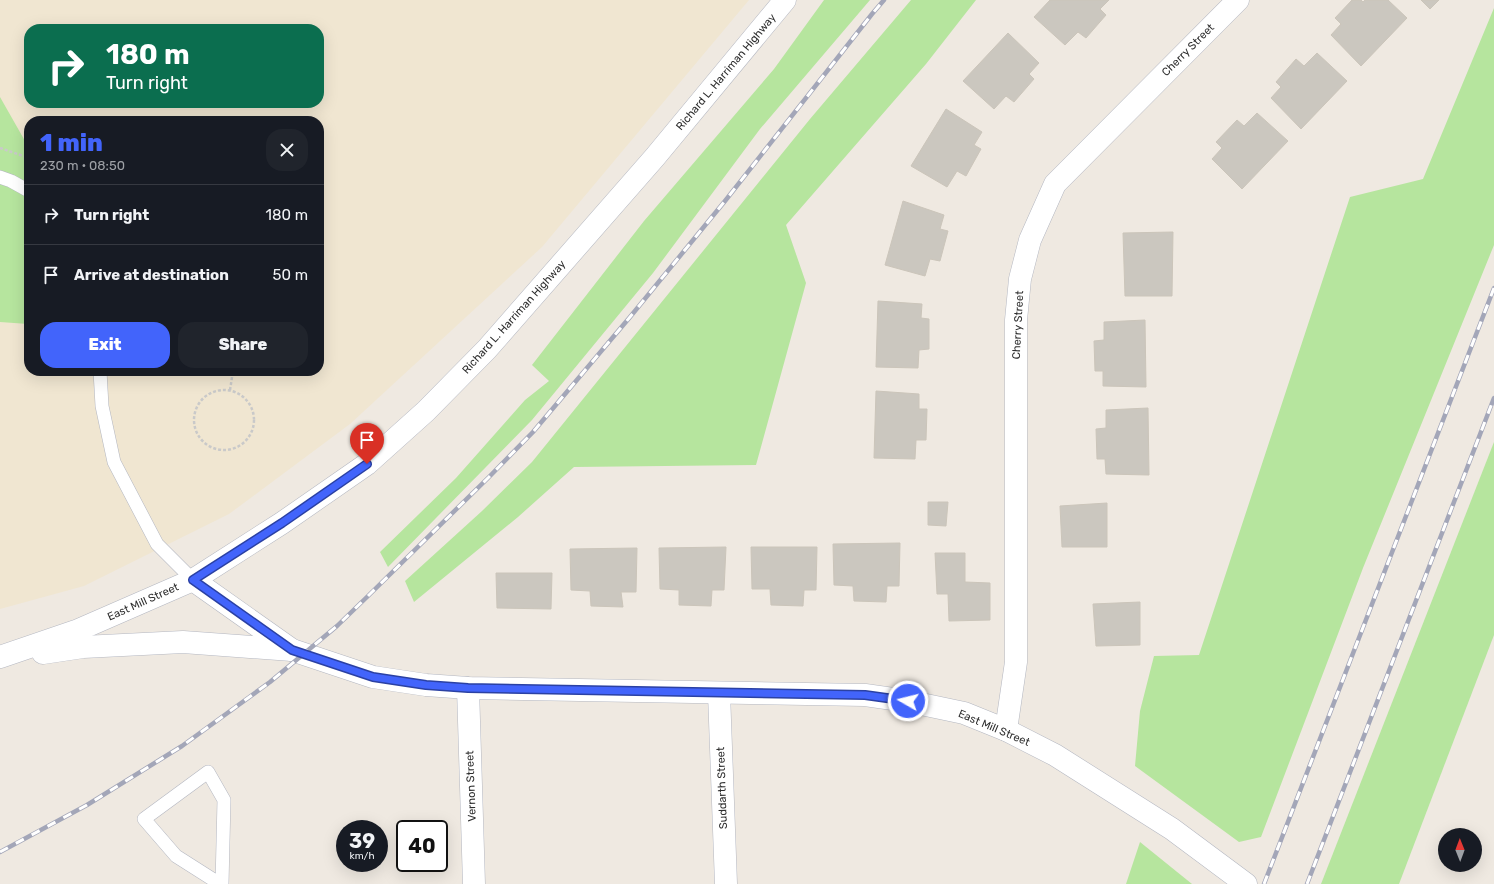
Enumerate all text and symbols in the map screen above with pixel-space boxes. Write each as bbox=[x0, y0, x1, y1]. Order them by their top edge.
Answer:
street label: Richard L. Harriman Highway bbox=[673, 11, 779, 133]
street label: Cherry Street bbox=[1159, 21, 1217, 79]
text: 180 m bbox=[106, 38, 190, 71]
icon: right bbox=[40, 40, 92, 92]
text: Turn right bbox=[106, 72, 188, 94]
text: 1 min bbox=[40, 129, 103, 157]
button: close bbox=[266, 129, 308, 171]
text: 230 m · 08:50 bbox=[40, 158, 125, 173]
icon: right bbox=[40, 204, 62, 226]
text: Turn right bbox=[74, 206, 149, 224]
text: 180 m bbox=[266, 206, 308, 224]
street label: Richard L. Harriman Highway bbox=[460, 258, 568, 376]
icon: arrive bbox=[40, 264, 62, 286]
text: Arrive at destination bbox=[74, 266, 229, 284]
text: 50 m bbox=[273, 266, 308, 284]
street label: Cherry Street bbox=[1010, 290, 1026, 360]
button: Exit bbox=[40, 322, 170, 368]
button: Share bbox=[178, 322, 308, 368]
pin bbox=[350, 423, 384, 464]
icon: arrive bbox=[356, 429, 378, 451]
street label: East Mill Street bbox=[105, 580, 181, 624]
position arrow bbox=[887, 680, 929, 722]
street label: East Mill Street bbox=[956, 707, 1032, 749]
street label: Suddarth Street bbox=[714, 746, 730, 829]
street label: Vernon Street bbox=[463, 750, 479, 822]
speed limit sign: 40 bbox=[396, 820, 448, 872]
north arrow bbox=[1438, 828, 1482, 872]
map controls bbox=[1438, 828, 1482, 872]
text: 39 bbox=[349, 829, 375, 853]
text: km/h bbox=[350, 850, 374, 862]

